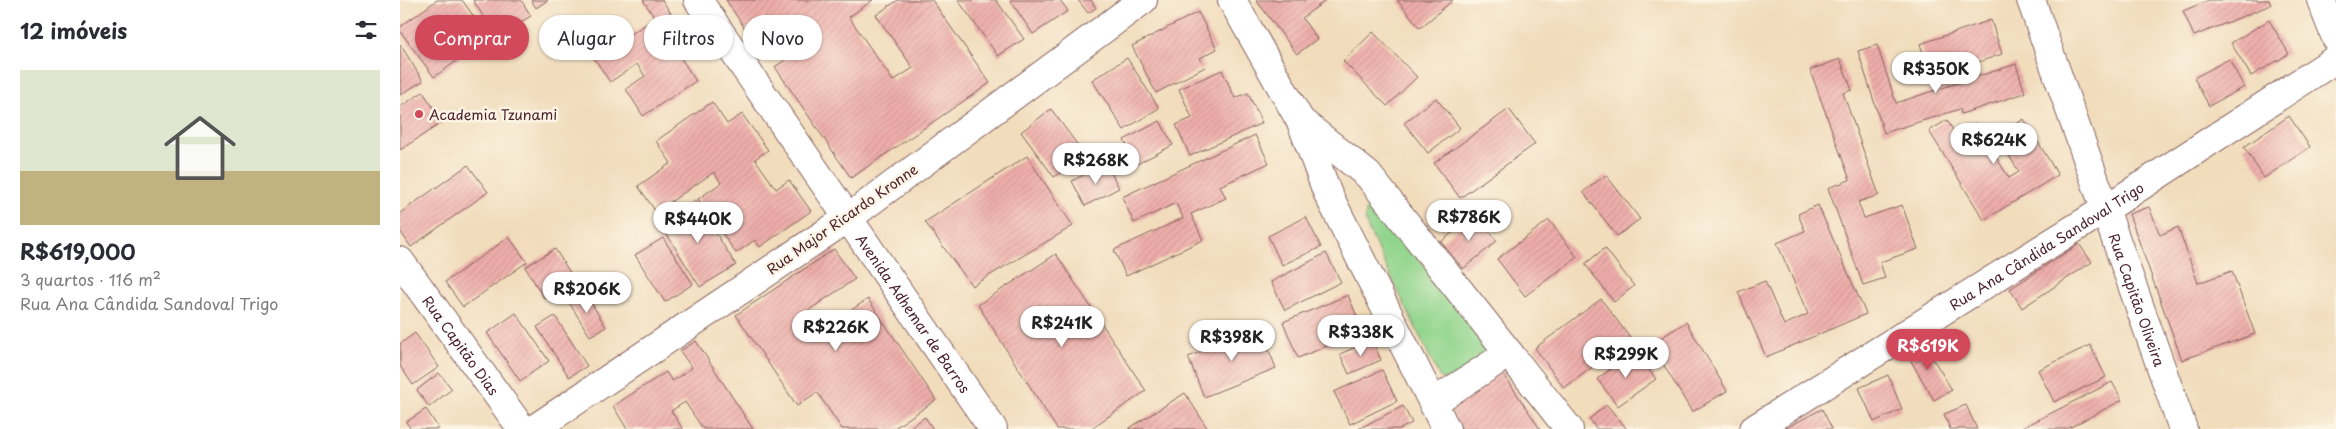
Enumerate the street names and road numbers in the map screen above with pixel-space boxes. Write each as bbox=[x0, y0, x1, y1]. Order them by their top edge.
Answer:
street label: Rua Major Ricardo Kronne bbox=[762, 159, 922, 279]
street label: Rua Ana Cândida Sandoval Trigo bbox=[1945, 176, 2148, 315]
street label: Avenida Adhemar de Barros bbox=[851, 230, 976, 397]
street label: Rua Capitão Oliveira bbox=[2104, 230, 2171, 369]
street label: Rua Capitão Dias bbox=[418, 291, 504, 399]

